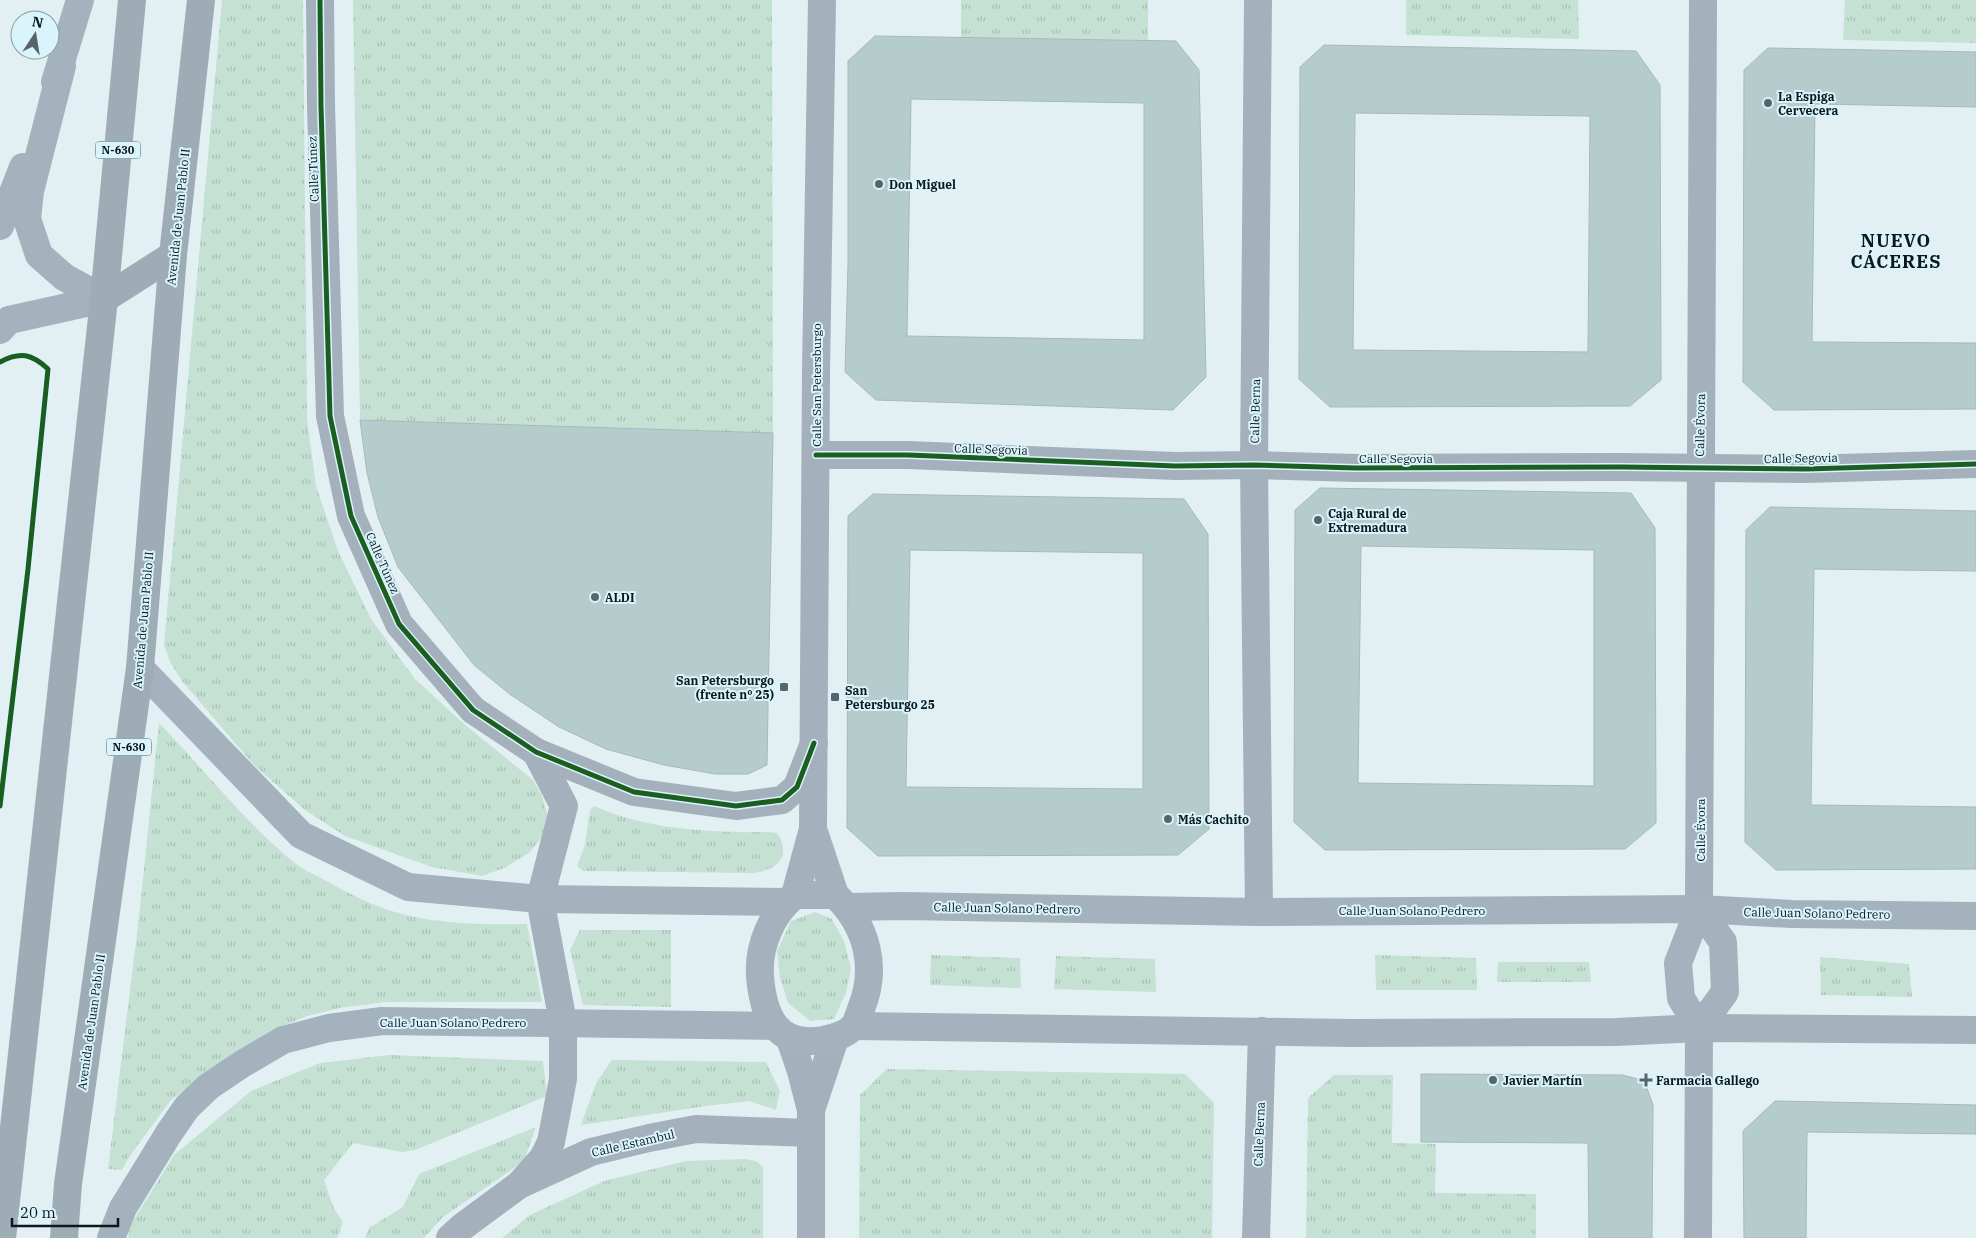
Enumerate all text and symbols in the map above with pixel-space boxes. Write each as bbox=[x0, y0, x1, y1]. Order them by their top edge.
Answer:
north arrow bbox=[10, 10, 60, 60]
text: N bbox=[30, 12, 45, 32]
place label: La Espiga Cervecera bbox=[1778, 89, 1838, 118]
marker: La Espiga Cervecera bbox=[1762, 97, 1774, 109]
street label: Calle Túnez bbox=[304, 136, 322, 202]
road number: N-630 bbox=[96, 142, 140, 158]
street label: Avenida de Juan Pablo II bbox=[163, 148, 193, 286]
place label: Don Miguel bbox=[889, 177, 956, 192]
marker: Don Miguel bbox=[873, 178, 885, 190]
district label: NUEVO CÁCERES bbox=[1851, 229, 1941, 273]
street label: Calle San Petersburgo bbox=[809, 323, 824, 447]
street label: Calle Berna bbox=[1247, 378, 1263, 443]
street label: Calle Évora bbox=[1692, 393, 1708, 457]
street label: Calle Segovia bbox=[954, 440, 1029, 458]
street label: Calle Segovia bbox=[1764, 450, 1839, 466]
street label: Calle Segovia bbox=[1359, 451, 1433, 466]
place label: Caja Rural de Extremadura bbox=[1328, 506, 1407, 535]
marker: Caja Rural de Extremadura bbox=[1312, 514, 1324, 526]
street label: Calle Túnez bbox=[363, 530, 403, 596]
street label: Avenida de Juan Pablo II bbox=[130, 551, 156, 689]
place label: ALDI bbox=[605, 590, 635, 605]
marker: ALDI bbox=[589, 591, 601, 603]
place label: San Petersburgo (frente nº 25) bbox=[676, 673, 774, 702]
marker: San Petersburgo (frente nº 25) bbox=[778, 681, 790, 693]
place label: San Petersburgo 25 bbox=[845, 683, 935, 712]
marker: San Petersburgo 25 bbox=[829, 691, 841, 703]
road number: N-630 bbox=[106, 739, 152, 756]
street label: Calle Évora bbox=[1693, 798, 1708, 862]
place label: Más Cachito bbox=[1178, 812, 1249, 827]
marker: Más Cachito bbox=[1162, 813, 1174, 825]
street label: Calle Juan Solano Pedrero bbox=[934, 899, 1081, 917]
street label: Calle Juan Solano Pedrero bbox=[1339, 903, 1486, 918]
street label: Calle Juan Solano Pedrero bbox=[1744, 904, 1891, 922]
street label: Avenida de Juan Pablo II bbox=[74, 953, 108, 1091]
street label: Calle Juan Solano Pedrero bbox=[380, 1015, 527, 1030]
place label: Javier Martín bbox=[1503, 1073, 1582, 1088]
place label: Farmacia Gallego bbox=[1656, 1073, 1759, 1088]
marker: Javier Martín bbox=[1487, 1074, 1499, 1086]
marker: Farmacia Gallego bbox=[1640, 1074, 1652, 1086]
street label: Calle Berna bbox=[1250, 1101, 1268, 1167]
street label: Calle Estambul bbox=[590, 1126, 676, 1160]
scale bar bbox=[12, 1196, 119, 1228]
text: 20 m bbox=[20, 1203, 56, 1222]

